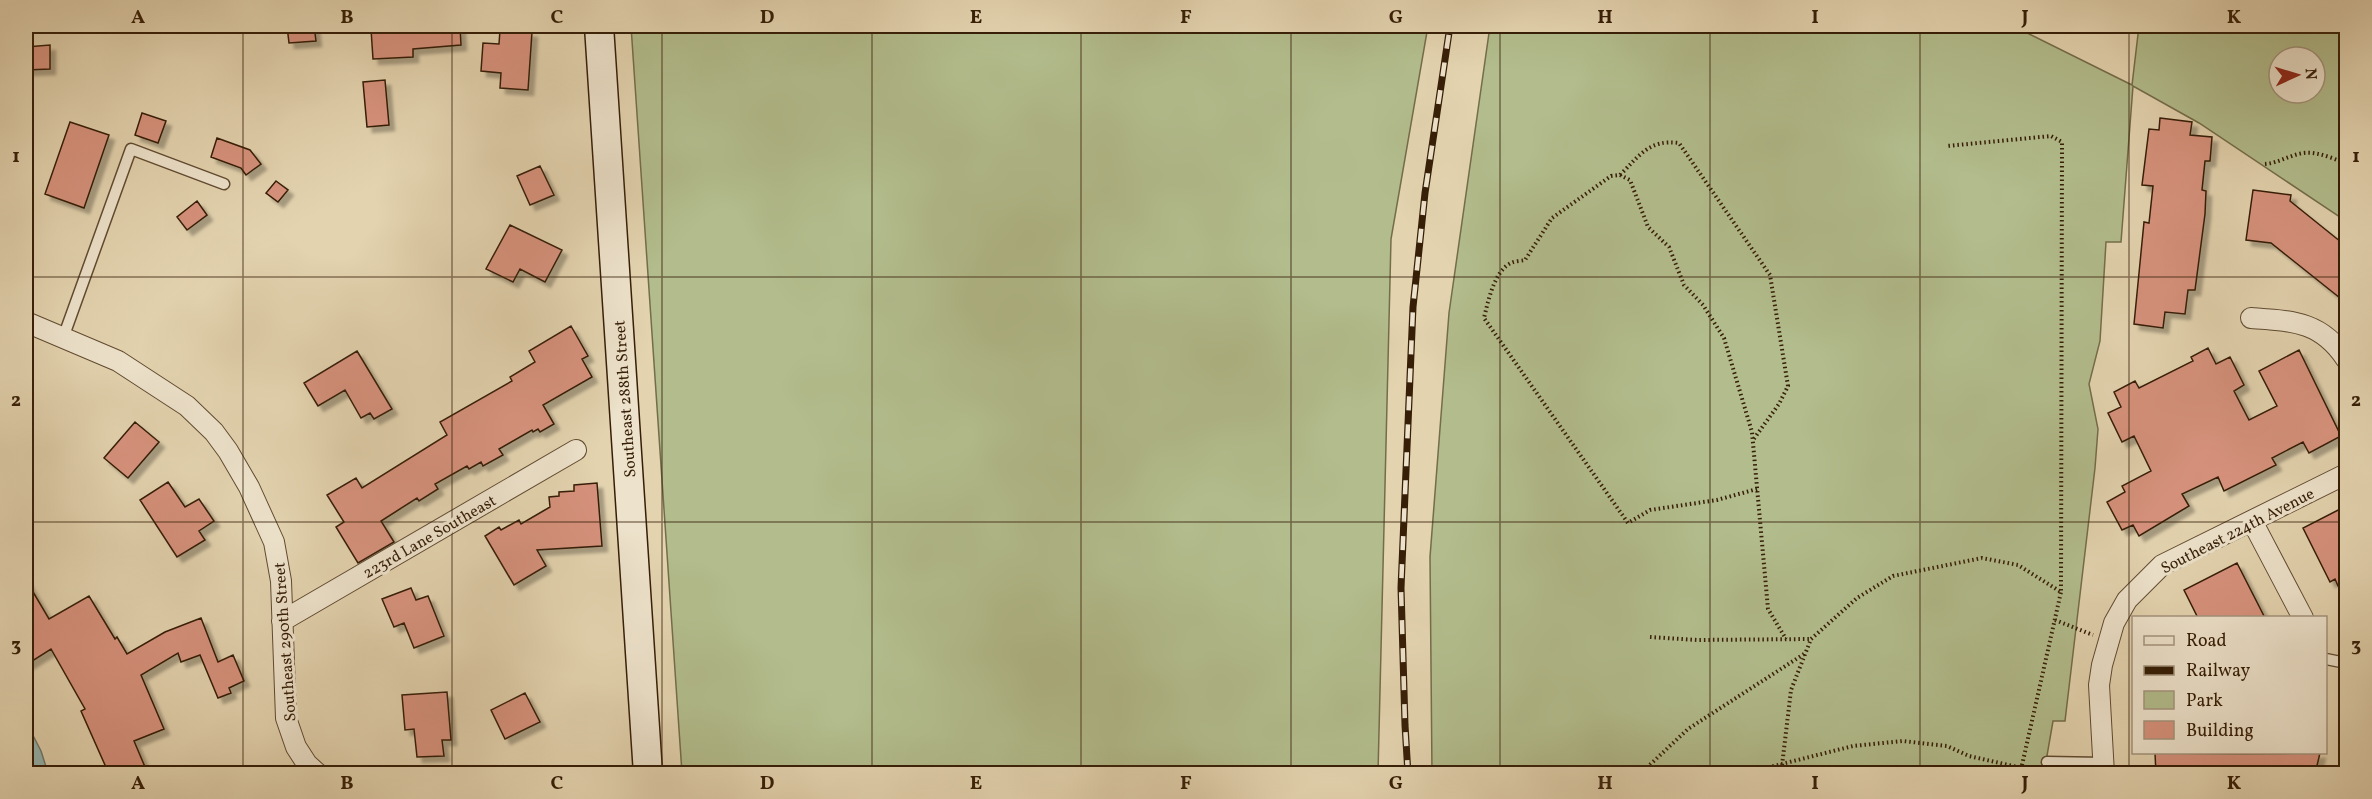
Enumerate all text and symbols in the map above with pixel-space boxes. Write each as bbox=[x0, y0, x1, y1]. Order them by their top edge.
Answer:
text: A bbox=[131, 4, 145, 32]
text: B bbox=[340, 4, 354, 32]
text: C bbox=[551, 4, 564, 32]
text: D bbox=[760, 4, 774, 32]
text: E bbox=[970, 4, 982, 32]
text: F bbox=[1180, 4, 1192, 32]
text: G bbox=[1389, 4, 1403, 32]
text: H bbox=[1597, 4, 1613, 32]
text: I bbox=[1811, 4, 1819, 32]
text: J bbox=[2020, 4, 2029, 32]
text: K bbox=[2227, 4, 2242, 32]
north arrow bbox=[2267, 45, 2327, 105]
text: N bbox=[2299, 68, 2321, 81]
text: 1 bbox=[12, 143, 20, 171]
text: 1 bbox=[2352, 143, 2360, 171]
street label: Southeast 288th Street bbox=[609, 319, 642, 478]
text: 2 bbox=[11, 387, 21, 415]
text: 2 bbox=[2351, 387, 2361, 415]
street label: Southeast 224th Avenue bbox=[2157, 483, 2318, 580]
street label: 223rd Lane Southeast bbox=[359, 490, 501, 585]
street label: Southeast 290th Street bbox=[269, 561, 303, 722]
legend bbox=[2132, 616, 2327, 754]
text: Road bbox=[2186, 629, 2227, 654]
text: 3 bbox=[11, 632, 21, 660]
text: 3 bbox=[2351, 632, 2361, 660]
text: Railway bbox=[2186, 659, 2250, 684]
text: Park bbox=[2186, 689, 2223, 714]
text: Building bbox=[2186, 719, 2254, 744]
text: A bbox=[131, 770, 145, 798]
text: B bbox=[340, 770, 354, 798]
text: C bbox=[551, 770, 564, 798]
text: D bbox=[760, 770, 774, 798]
text: E bbox=[970, 770, 982, 798]
text: F bbox=[1180, 770, 1192, 798]
text: G bbox=[1389, 770, 1403, 798]
text: H bbox=[1597, 770, 1613, 798]
text: I bbox=[1811, 770, 1819, 798]
text: J bbox=[2020, 770, 2029, 798]
text: K bbox=[2227, 770, 2242, 798]

